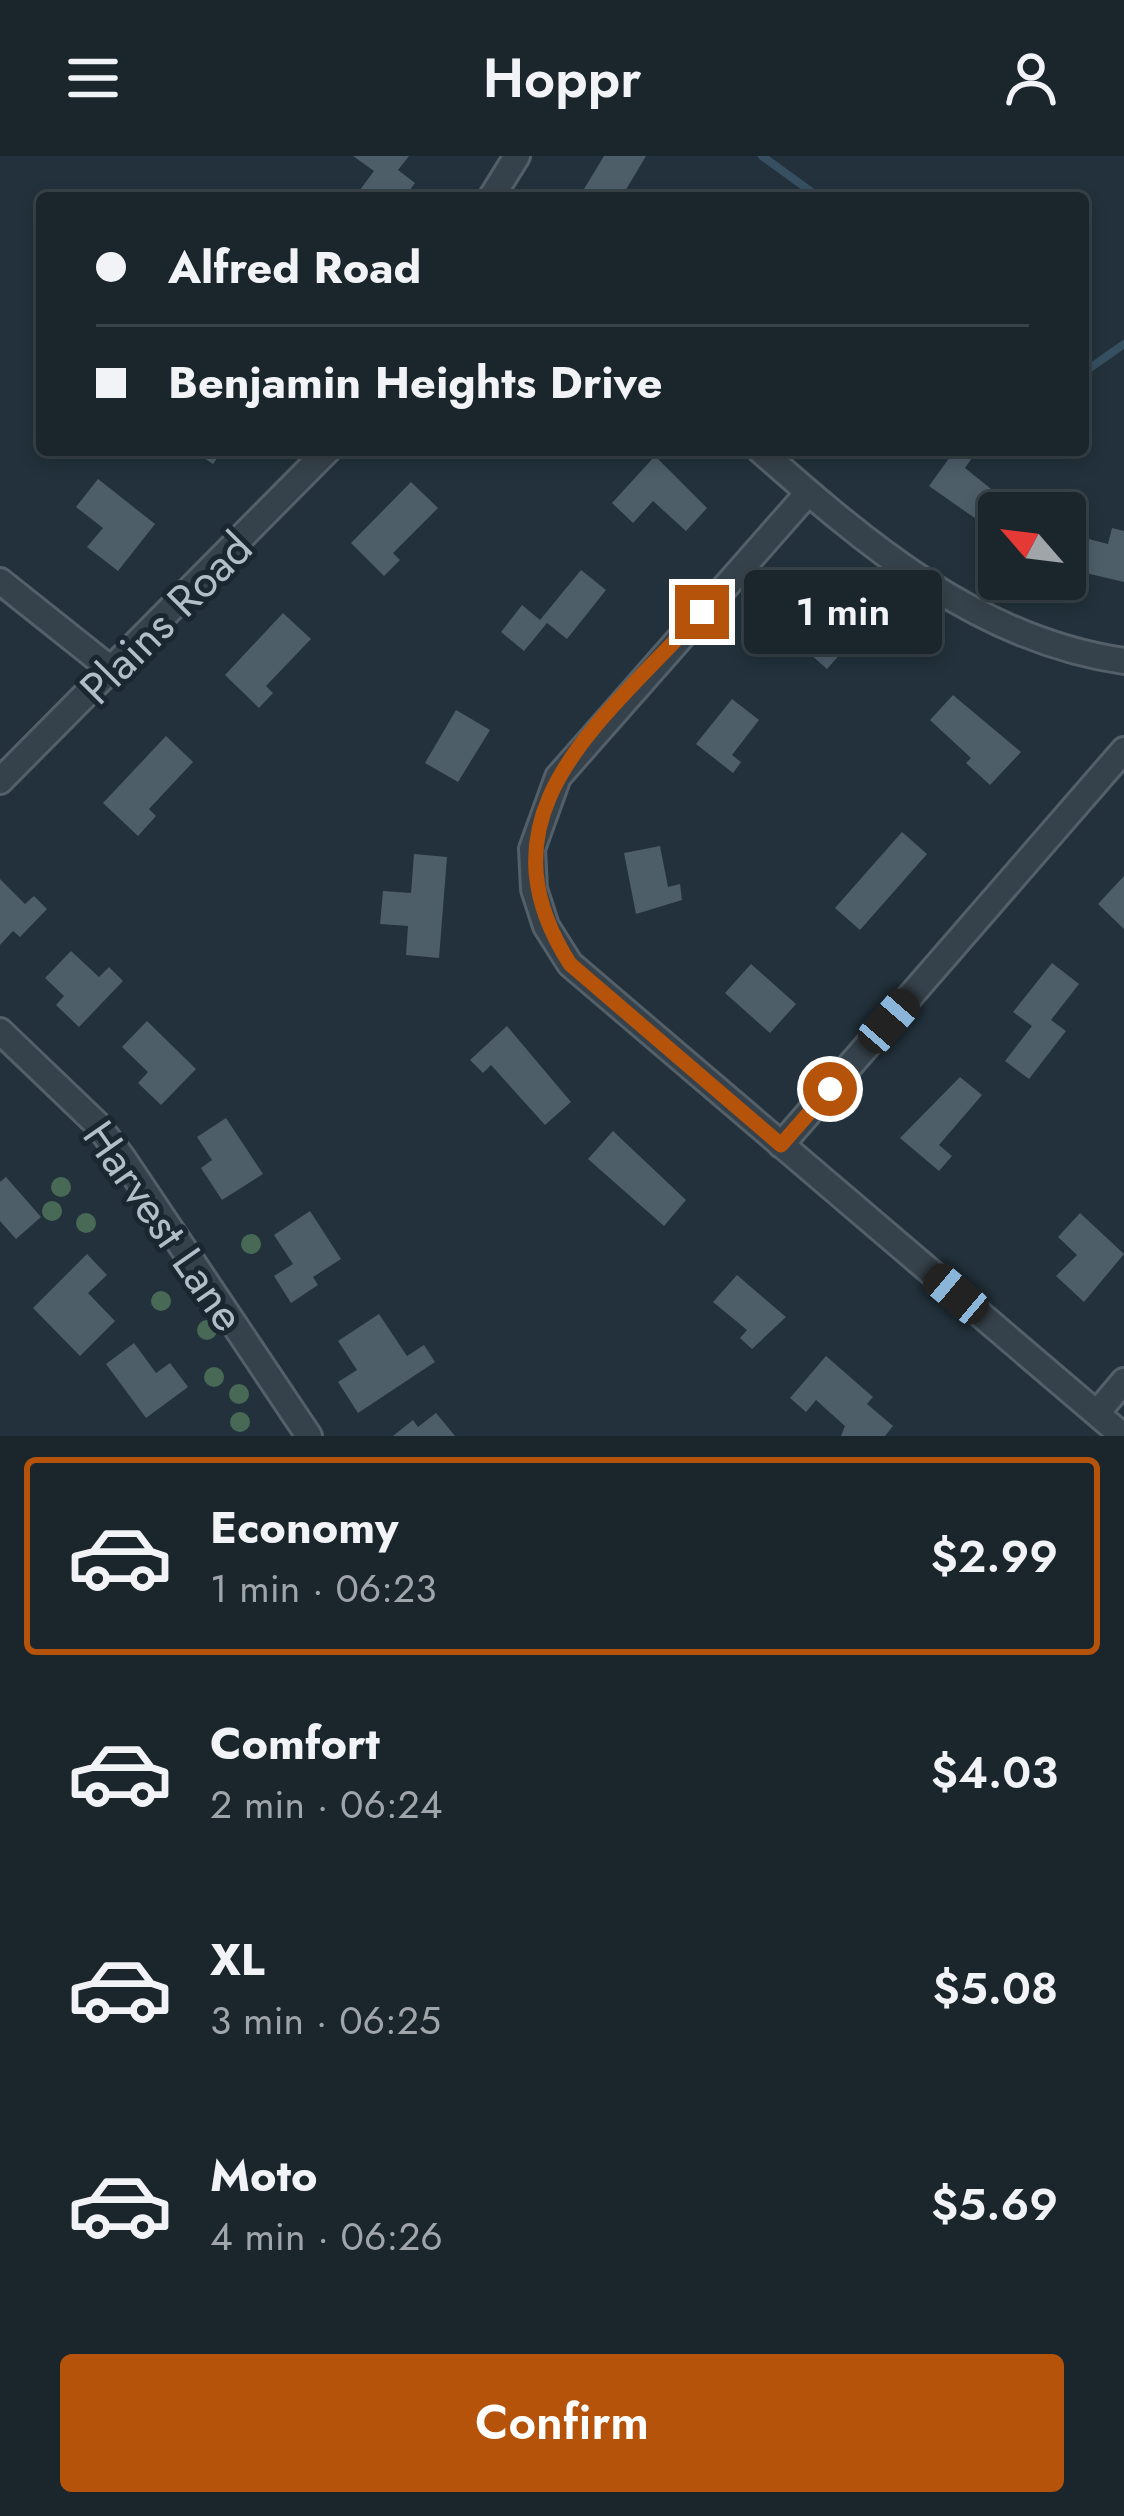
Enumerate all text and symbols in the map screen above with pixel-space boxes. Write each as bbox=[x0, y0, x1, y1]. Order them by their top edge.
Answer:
text: Hoppr bbox=[483, 39, 641, 117]
icon: menu bbox=[60, 45, 126, 111]
icon: person bbox=[998, 45, 1064, 111]
text: Alfred Road bbox=[168, 235, 421, 300]
text: Benjamin Heights Drive bbox=[168, 350, 662, 415]
north arrow bbox=[978, 492, 1086, 600]
map controls bbox=[978, 492, 1086, 600]
street label: Plains Road bbox=[65, 517, 267, 719]
callout: 1 min bbox=[744, 570, 942, 654]
text: 1 min bbox=[796, 583, 890, 640]
route end bbox=[675, 585, 729, 639]
car bbox=[852, 982, 926, 1060]
route start bbox=[803, 1062, 857, 1116]
street label: Harvest Lane bbox=[67, 1107, 261, 1345]
car bbox=[917, 1257, 995, 1331]
text: Economy bbox=[210, 1495, 398, 1560]
icon: car bbox=[66, 1502, 174, 1610]
text: $2.99 bbox=[931, 1524, 1058, 1589]
text: 1 min · 06:23 bbox=[210, 1560, 436, 1617]
text: Comfort bbox=[210, 1711, 380, 1776]
icon: car bbox=[66, 1718, 174, 1826]
text: $4.03 bbox=[931, 1740, 1058, 1805]
text: 2 min · 06:24 bbox=[210, 1776, 443, 1833]
text: XL bbox=[210, 1927, 265, 1992]
icon: car bbox=[66, 1934, 174, 2042]
text: $5.08 bbox=[932, 1956, 1058, 2021]
text: 3 min · 06:25 bbox=[210, 1992, 441, 2049]
text: Moto bbox=[210, 2143, 318, 2208]
icon: car bbox=[66, 2150, 174, 2258]
text: $5.69 bbox=[931, 2172, 1058, 2237]
text: 4 min · 06:26 bbox=[210, 2208, 443, 2265]
button: Confirm bbox=[60, 2354, 1064, 2492]

